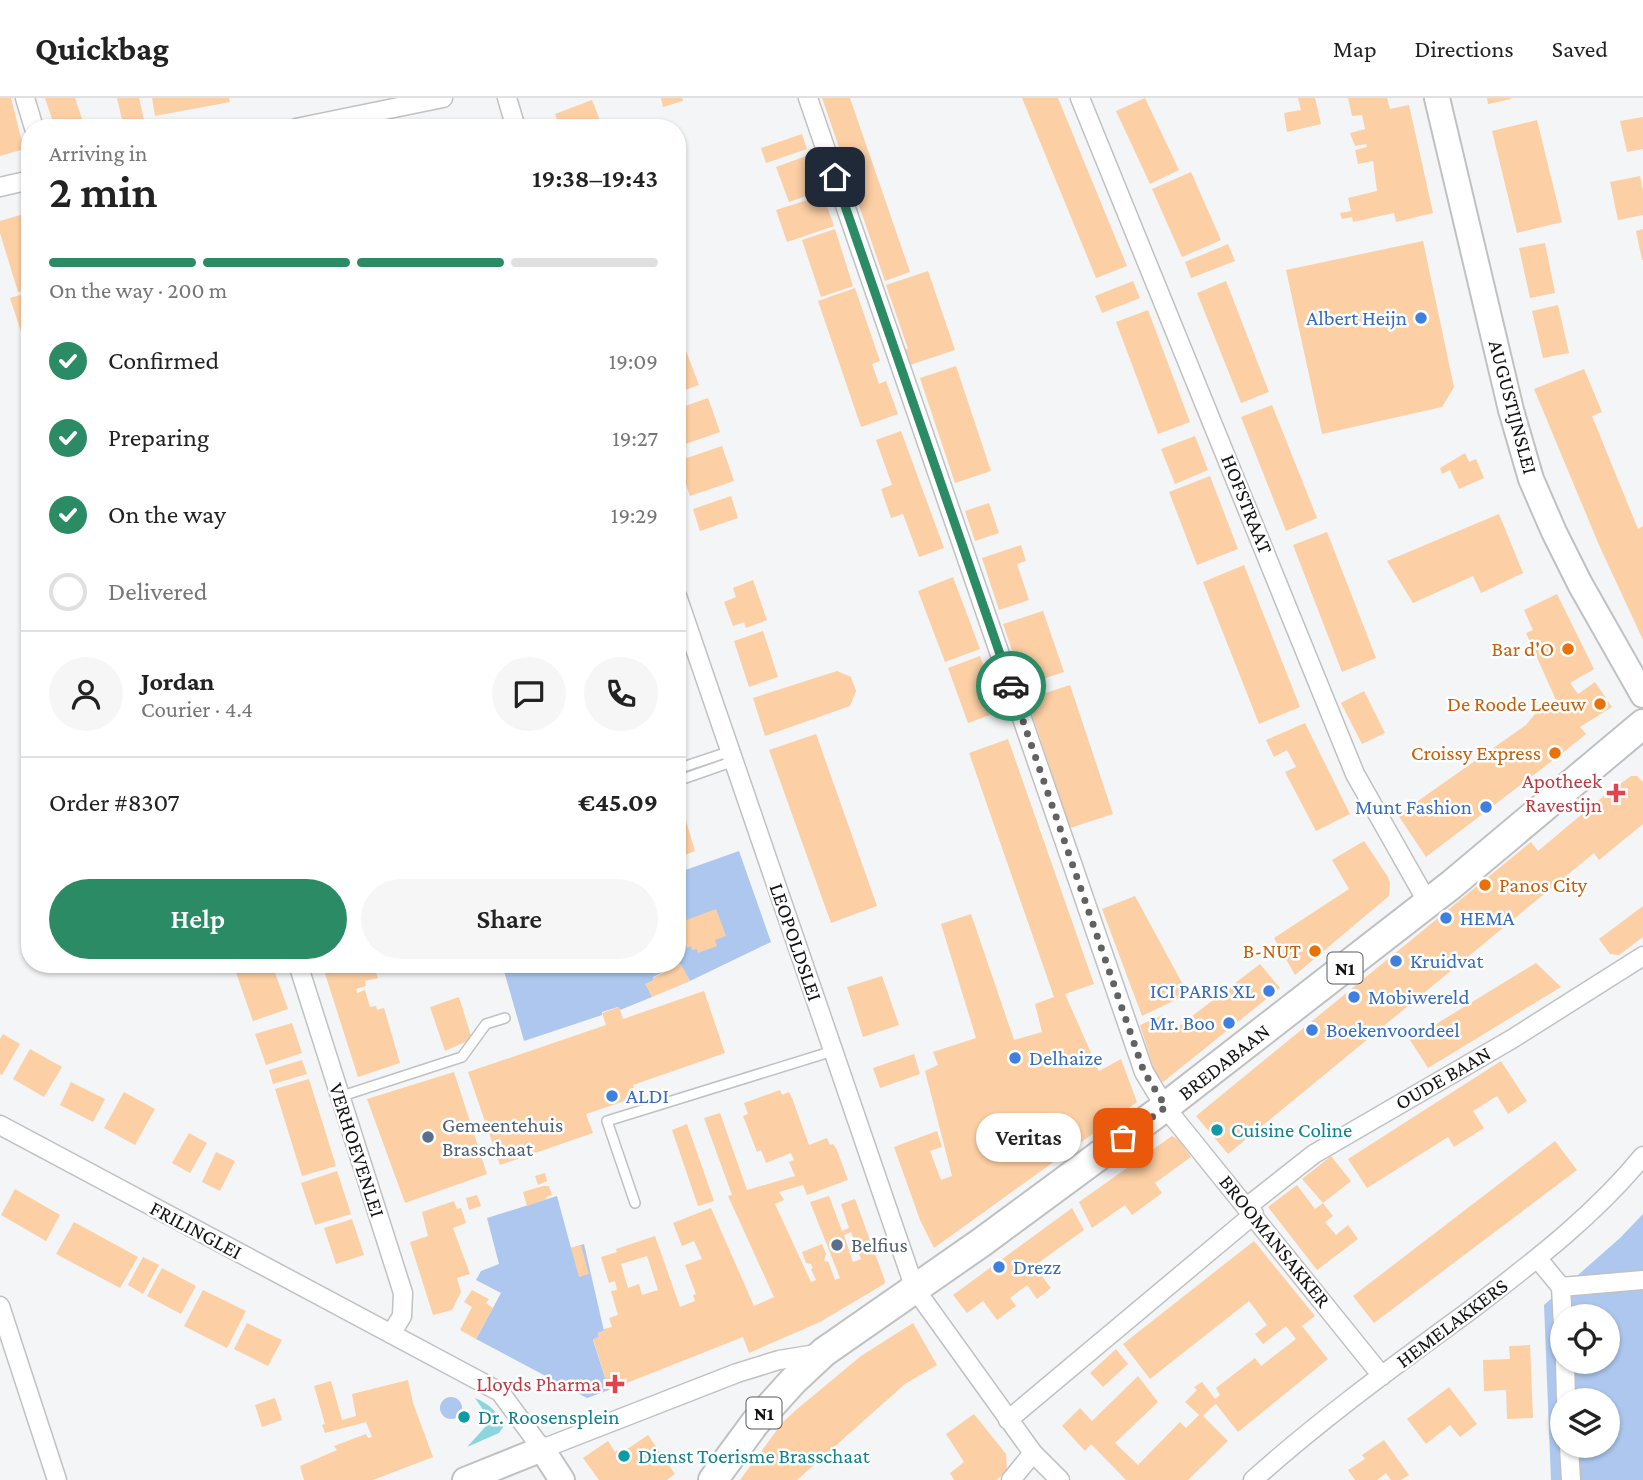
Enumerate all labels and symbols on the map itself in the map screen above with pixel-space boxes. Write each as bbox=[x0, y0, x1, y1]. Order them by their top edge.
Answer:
pin bbox=[805, 147, 865, 207]
place label: Albert Heijn bbox=[1306, 306, 1407, 330]
marker: Albert Heijn bbox=[1413, 310, 1429, 326]
street label: AUGUSTIJNSLEI bbox=[1484, 337, 1542, 477]
street label: HOFSTRAAT bbox=[1216, 451, 1278, 558]
place label: Bar d'O bbox=[1491, 637, 1554, 661]
marker: Bar d'O bbox=[1560, 641, 1576, 657]
courier bbox=[976, 651, 1046, 721]
place label: De Roode Leeuw bbox=[1447, 692, 1587, 716]
marker: De Roode Leeuw bbox=[1592, 696, 1608, 712]
place label: Croissy Express bbox=[1411, 741, 1541, 765]
marker: Croissy Express bbox=[1547, 745, 1563, 761]
place label: Apotheek Ravestijn bbox=[1522, 769, 1602, 817]
marker: Apotheek Ravestijn bbox=[1608, 785, 1624, 801]
place label: Munt Fashion bbox=[1355, 795, 1472, 819]
marker: Munt Fashion bbox=[1478, 799, 1494, 815]
place label: Panos City bbox=[1499, 873, 1588, 897]
marker: Panos City bbox=[1477, 877, 1493, 893]
street label: LEOPOLDSLEI bbox=[765, 880, 827, 1004]
place label: HEMA bbox=[1460, 906, 1515, 930]
marker: HEMA bbox=[1438, 910, 1454, 926]
place label: B-NUT bbox=[1243, 939, 1302, 963]
marker: B-NUT bbox=[1307, 943, 1323, 959]
place label: Kruidvat bbox=[1410, 949, 1484, 973]
road number: N1 bbox=[1328, 953, 1362, 984]
marker: Kruidvat bbox=[1388, 953, 1404, 969]
place label: ICI PARIS XL bbox=[1150, 979, 1256, 1003]
marker: ICI PARIS XL bbox=[1261, 983, 1277, 999]
place label: Mobiwereld bbox=[1368, 985, 1469, 1009]
marker: Mobiwereld bbox=[1346, 989, 1362, 1005]
place label: Mr. Boo bbox=[1149, 1011, 1215, 1035]
marker: Mr. Boo bbox=[1221, 1015, 1237, 1031]
place label: Boekenvoordeel bbox=[1326, 1018, 1460, 1042]
street label: BREDABAAN bbox=[1173, 1019, 1275, 1105]
marker: Boekenvoordeel bbox=[1304, 1022, 1320, 1038]
street label: OUDE BAAN bbox=[1391, 1041, 1495, 1115]
place label: Delhaize bbox=[1029, 1046, 1102, 1070]
marker: Delhaize bbox=[1007, 1050, 1023, 1066]
street label: VERHOEVENLEI bbox=[324, 1080, 390, 1220]
place label: ALDI bbox=[626, 1084, 669, 1108]
marker: ALDI bbox=[604, 1088, 620, 1104]
pin bbox=[1093, 1108, 1153, 1168]
place label: Gemeentehuis Brasschaat bbox=[442, 1113, 563, 1161]
callout: Veritas bbox=[976, 1114, 1081, 1162]
place label: Cuisine Coline bbox=[1231, 1118, 1352, 1142]
marker: Cuisine Coline bbox=[1209, 1122, 1225, 1138]
marker: Gemeentehuis Brasschaat bbox=[420, 1129, 436, 1145]
street label: BROOMANSAKKER bbox=[1214, 1170, 1336, 1312]
street label: FRILINGLEI bbox=[146, 1196, 246, 1264]
place label: Belfius bbox=[851, 1233, 908, 1257]
marker: Belfius bbox=[829, 1237, 845, 1253]
place label: Drezz bbox=[1013, 1255, 1061, 1279]
marker: Drezz bbox=[991, 1259, 1007, 1275]
street label: HEMELAKKERS bbox=[1392, 1273, 1513, 1373]
place label: Lloyds Pharma bbox=[476, 1372, 601, 1396]
marker: Lloyds Pharma bbox=[607, 1376, 623, 1392]
road number: N1 bbox=[746, 1398, 782, 1428]
place label: Dr. Roosensplein bbox=[478, 1405, 620, 1429]
marker: Dr. Roosensplein bbox=[456, 1409, 472, 1425]
place label: Dienst Toerisme Brasschaat bbox=[638, 1444, 871, 1468]
marker: Dienst Toerisme Brasschaat bbox=[616, 1448, 632, 1464]

